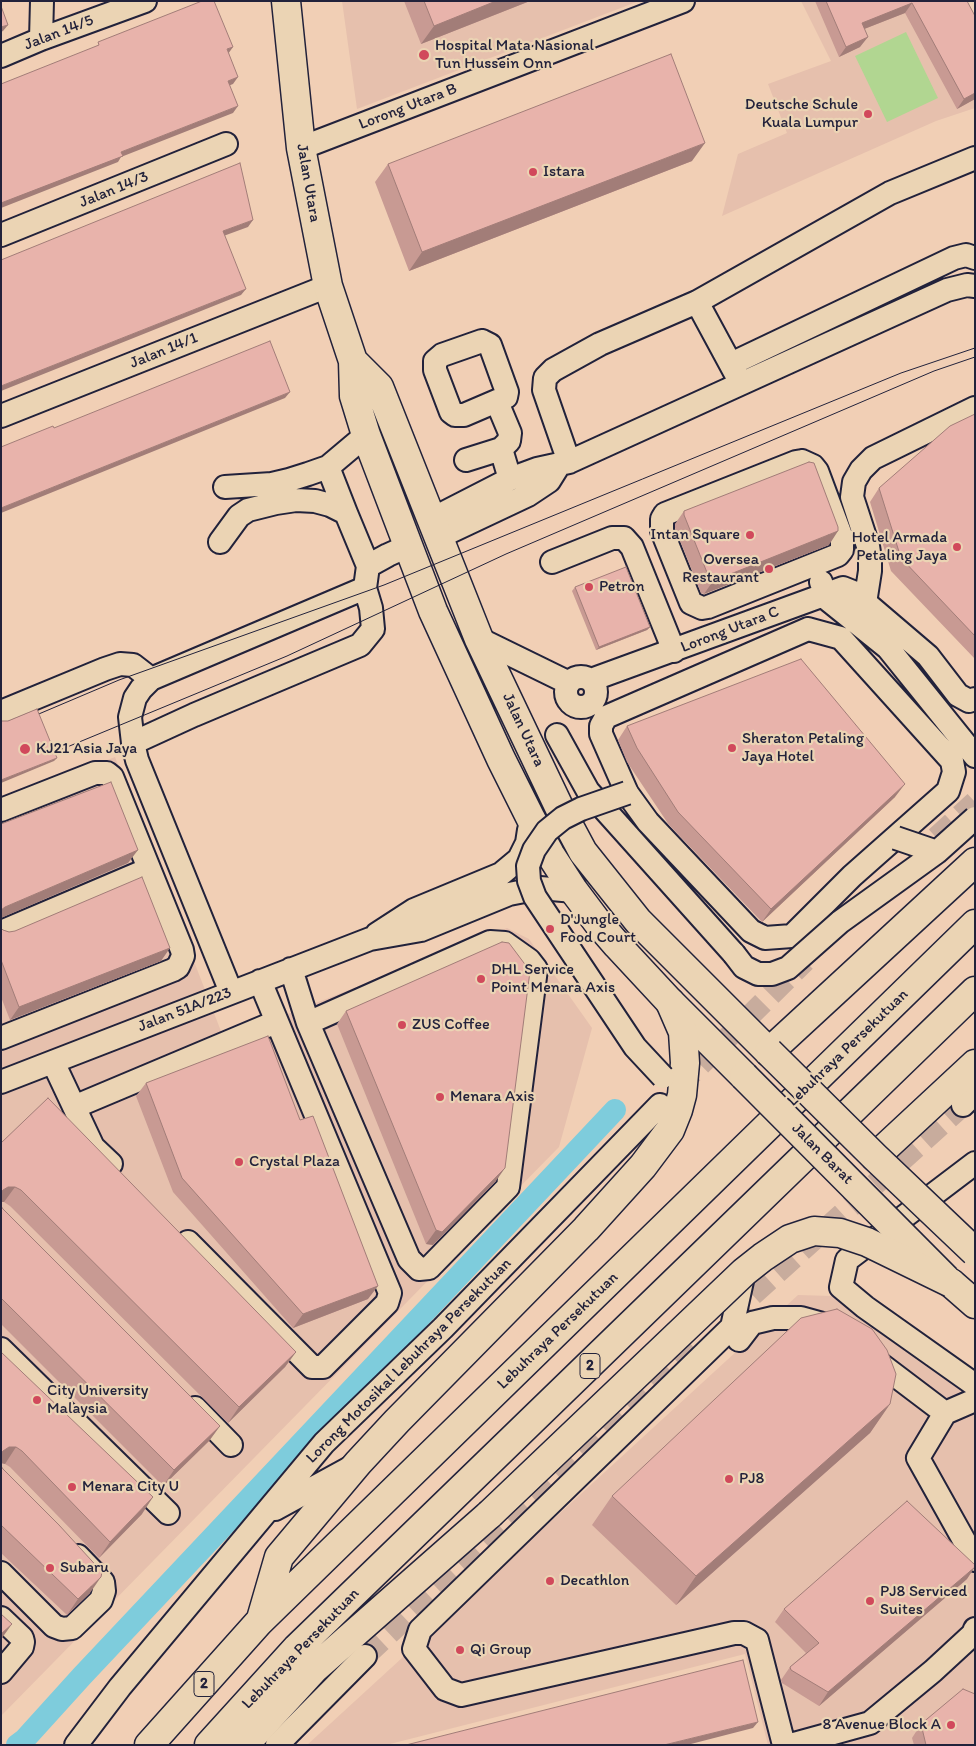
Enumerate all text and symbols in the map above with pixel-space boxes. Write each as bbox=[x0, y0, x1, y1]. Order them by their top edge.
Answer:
street label: Jalan 14/5 bbox=[22, 11, 96, 55]
place label: Hospital Mata Nasional Tun Hussein Onn bbox=[435, 36, 594, 74]
marker: Hospital Mata Nasional Tun Hussein Onn bbox=[417, 48, 431, 62]
street label: Lorong Utara B bbox=[356, 79, 460, 135]
place label: Deutsche Schule Kuala Lumpur bbox=[745, 95, 858, 133]
marker: Deutsche Schule Kuala Lumpur bbox=[862, 108, 874, 120]
street label: Jalan Utara bbox=[292, 142, 324, 224]
place label: Istara bbox=[543, 162, 585, 182]
marker: Istara bbox=[527, 166, 539, 178]
street label: Jalan 14/3 bbox=[77, 167, 151, 213]
street label: Jalan 14/1 bbox=[127, 329, 201, 373]
place label: Intan Square bbox=[650, 525, 740, 545]
place label: Hotel Armada Petaling Jaya bbox=[852, 528, 947, 566]
marker: Intan Square bbox=[744, 529, 756, 541]
marker: Hotel Armada Petaling Jaya bbox=[951, 541, 963, 553]
place label: Oversea Restaurant bbox=[682, 550, 759, 588]
marker: Oversea Restaurant bbox=[763, 563, 775, 575]
place label: Petron bbox=[599, 577, 645, 597]
marker: Petron bbox=[583, 581, 595, 593]
street label: Lorong Utara C bbox=[678, 602, 782, 658]
street label: Jalan Utara bbox=[498, 690, 548, 770]
place label: Sheraton Petaling Jaya Hotel bbox=[742, 729, 864, 767]
place label: KJ21 Asia Jaya bbox=[36, 739, 137, 759]
marker: KJ21 Asia Jaya bbox=[18, 742, 32, 756]
marker: Sheraton Petaling Jaya Hotel bbox=[726, 742, 738, 754]
place label: D'Jungle Food Court bbox=[560, 910, 636, 948]
marker: D'Jungle Food Court bbox=[544, 923, 556, 935]
place label: DHL Service Point Menara Axis bbox=[491, 960, 615, 998]
marker: DHL Service Point Menara Axis bbox=[475, 973, 487, 985]
street label: Jalan 51A/223 bbox=[135, 983, 235, 1037]
street label: Lebuhraya Persekutuan bbox=[784, 985, 912, 1111]
place label: ZUS Coffee bbox=[412, 1015, 490, 1035]
marker: ZUS Coffee bbox=[396, 1019, 408, 1031]
place label: Menara Axis bbox=[450, 1087, 534, 1107]
marker: Menara Axis bbox=[434, 1091, 446, 1103]
street label: Jalan Barat bbox=[787, 1119, 857, 1189]
place label: Crystal Plaza bbox=[249, 1152, 340, 1172]
marker: Crystal Plaza bbox=[233, 1156, 245, 1168]
street label: Lorong Motosikal Lebuhraya Persekutuan bbox=[302, 1254, 516, 1468]
street label: Lebuhraya Persekutuan bbox=[494, 1268, 622, 1394]
road number: 2 bbox=[580, 1354, 600, 1378]
place label: City University Malaysia bbox=[47, 1381, 148, 1419]
marker: City University Malaysia bbox=[31, 1394, 43, 1406]
place label: PJ8 bbox=[739, 1469, 764, 1489]
marker: PJ8 bbox=[723, 1473, 735, 1485]
place label: Menara City U bbox=[82, 1477, 179, 1497]
marker: Menara City U bbox=[66, 1481, 78, 1493]
place label: Subaru bbox=[60, 1558, 109, 1578]
marker: Subaru bbox=[44, 1562, 56, 1574]
place label: Decathlon bbox=[560, 1571, 629, 1591]
marker: Decathlon bbox=[544, 1575, 556, 1587]
place label: PJ8 Serviced Suites bbox=[880, 1582, 967, 1620]
street label: Lebuhraya Persekutuan bbox=[238, 1585, 364, 1713]
marker: PJ8 Serviced Suites bbox=[864, 1595, 876, 1607]
place label: Qi Group bbox=[470, 1640, 532, 1660]
marker: Qi Group bbox=[454, 1644, 466, 1656]
road number: 2 bbox=[194, 1672, 214, 1696]
place label: 8 Avenue Block A bbox=[823, 1715, 941, 1735]
marker: 8 Avenue Block A bbox=[945, 1719, 957, 1731]

